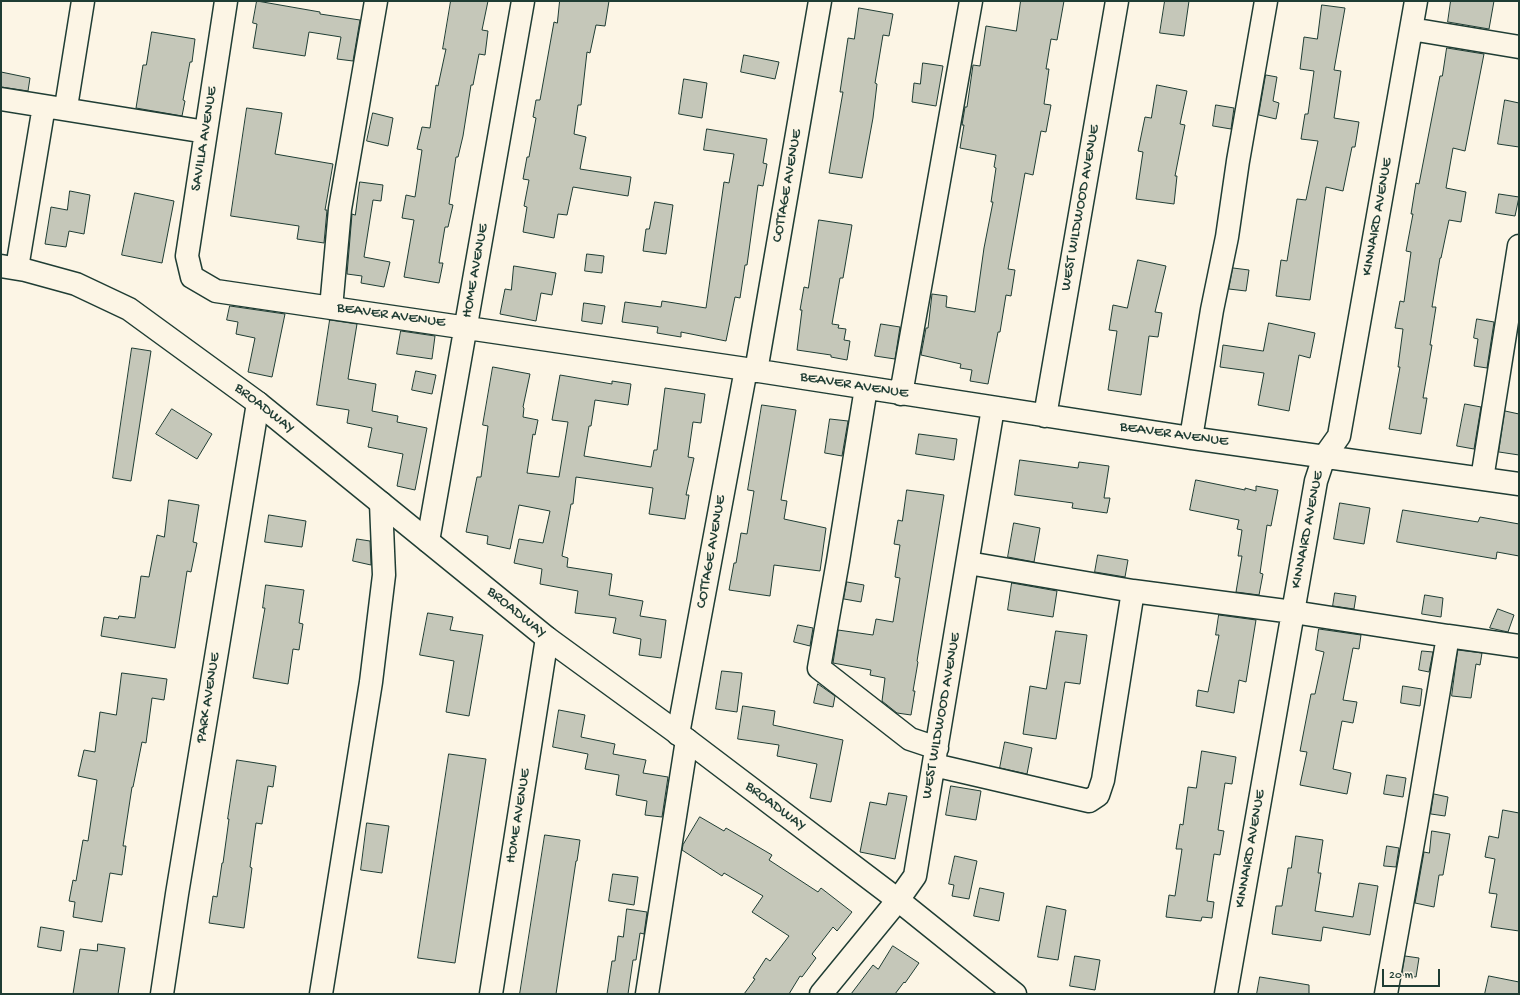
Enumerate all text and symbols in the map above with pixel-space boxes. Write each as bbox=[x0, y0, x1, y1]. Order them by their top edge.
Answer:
street label: SAVILLA AVENUE bbox=[188, 86, 222, 192]
street label: WEST WILDWOOD AVENUE bbox=[1058, 123, 1104, 293]
street label: COTTAGE AVENUE bbox=[769, 128, 807, 244]
street label: KINNAIRD AVENUE bbox=[1359, 157, 1397, 277]
street label: HOME AVENUE bbox=[459, 223, 493, 319]
street label: BEAVER AVENUE bbox=[336, 299, 446, 333]
street label: BEAVER AVENUE bbox=[799, 369, 909, 403]
street label: BROADWAY bbox=[230, 380, 298, 438]
street label: BEAVER AVENUE bbox=[1119, 418, 1229, 452]
street label: KINNAIRD AVENUE bbox=[1288, 470, 1328, 590]
street label: COTTAGE AVENUE bbox=[693, 494, 731, 610]
street label: BROADWAY bbox=[482, 583, 550, 643]
street label: WEST WILDWOOD AVENUE bbox=[919, 631, 965, 801]
street label: PARK AVENUE bbox=[193, 652, 225, 744]
street label: HOME AVENUE bbox=[503, 768, 535, 864]
street label: BROADWAY bbox=[741, 778, 809, 836]
street label: KINNAIRD AVENUE bbox=[1232, 789, 1270, 909]
scale bar bbox=[1384, 961, 1442, 987]
text: 20 m bbox=[1389, 969, 1413, 983]

